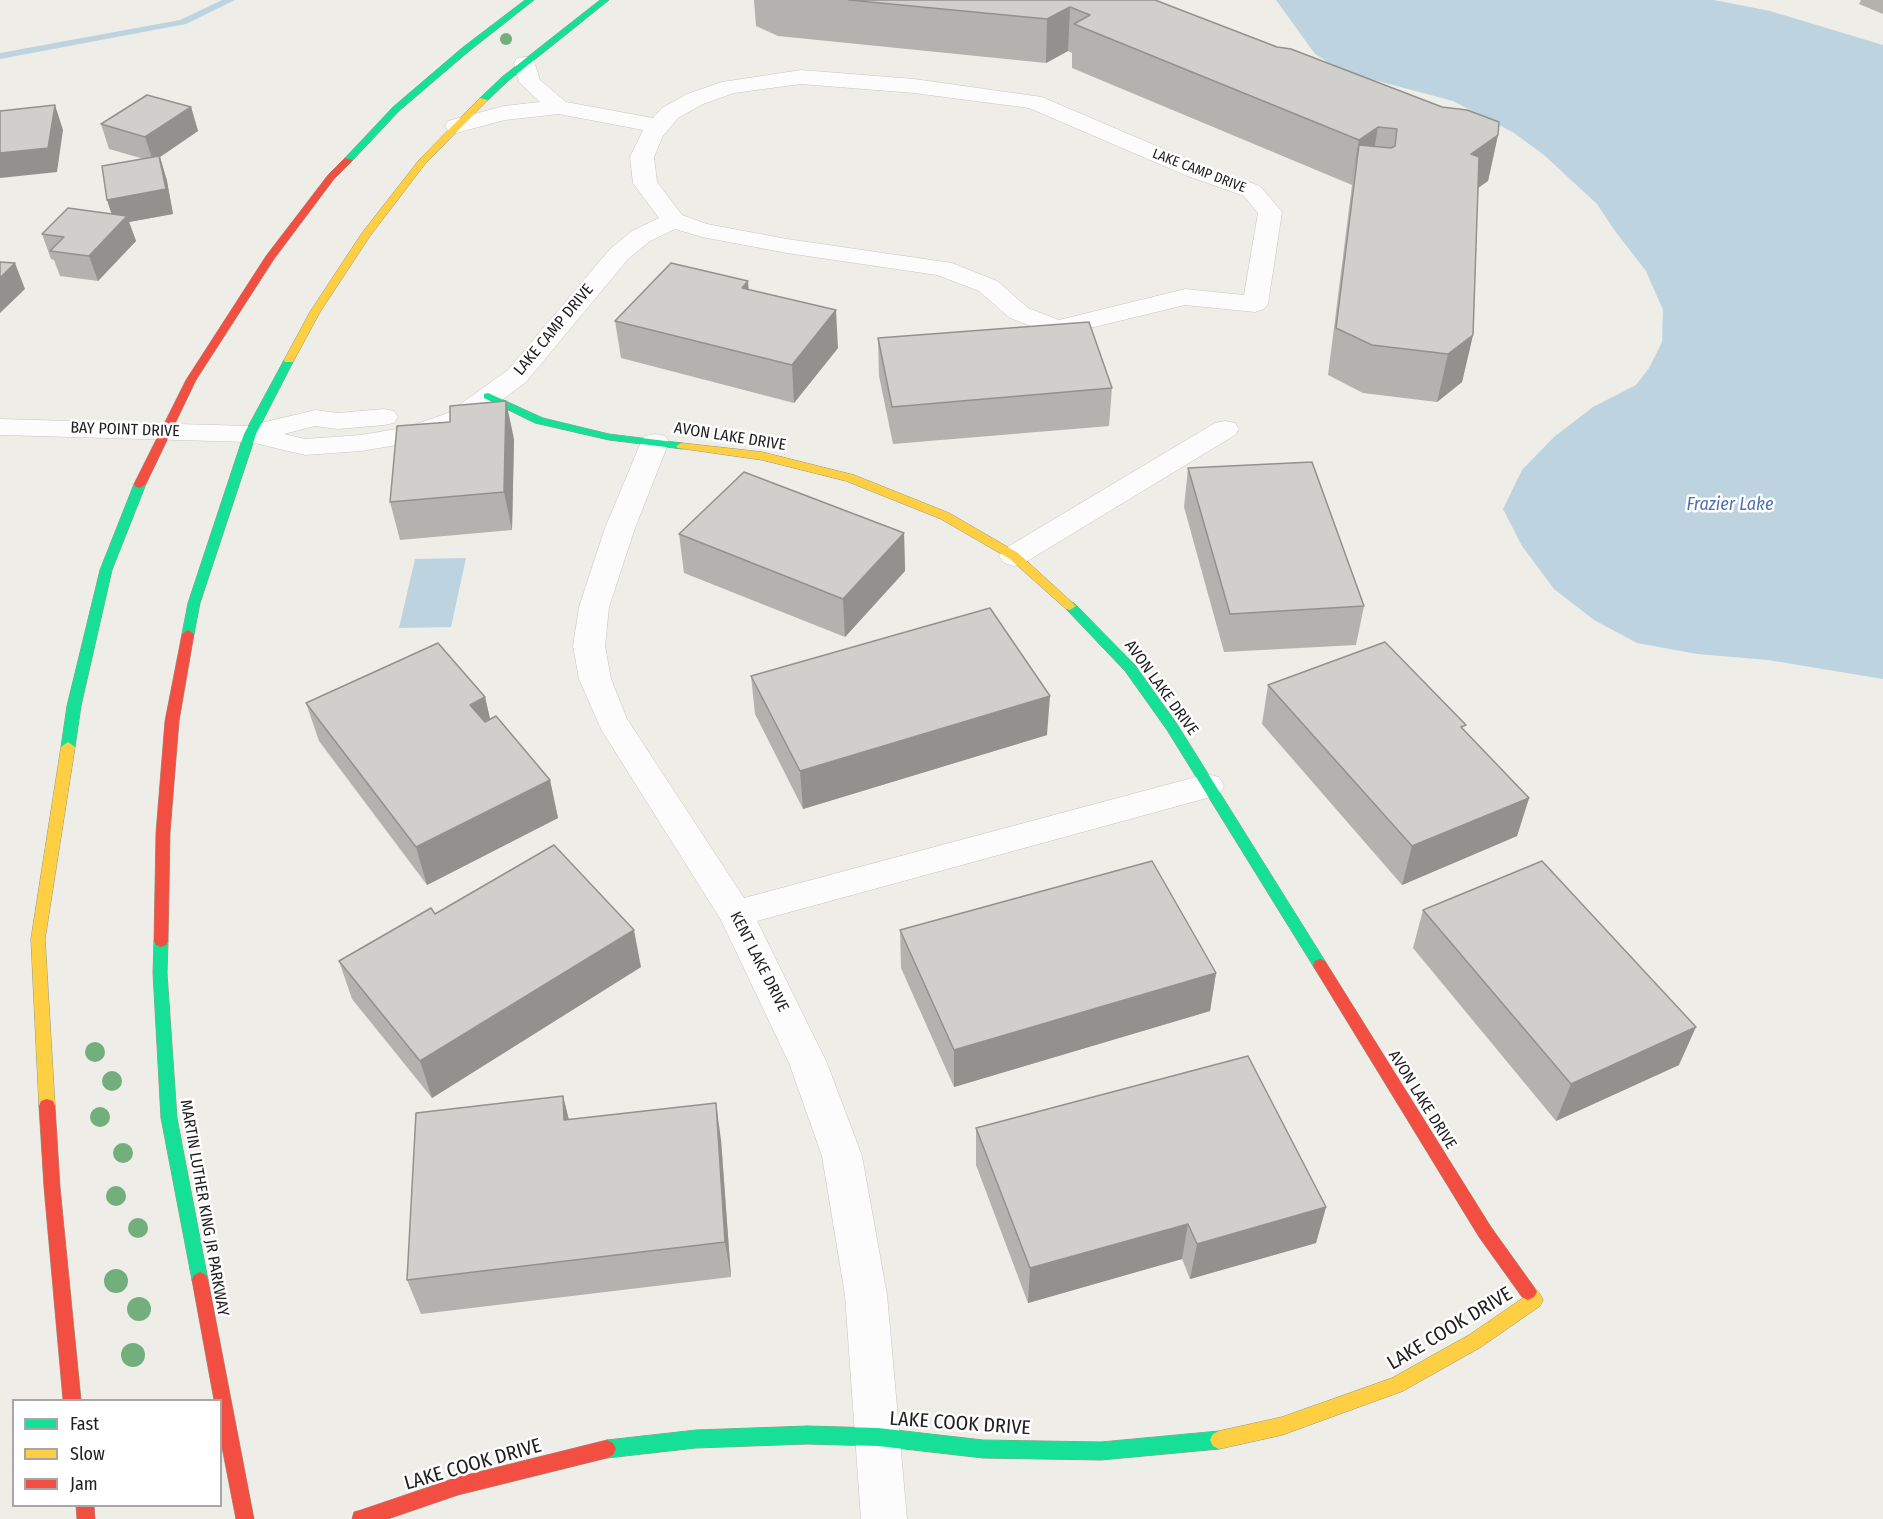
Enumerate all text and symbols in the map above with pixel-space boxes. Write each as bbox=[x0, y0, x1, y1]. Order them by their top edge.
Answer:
street label: LAKE CAMP DRIVE bbox=[1150, 145, 1248, 197]
street label: LAKE CAMP DRIVE bbox=[510, 280, 598, 380]
street label: BAY POINT DRIVE bbox=[70, 418, 180, 442]
street label: AVON LAKE DRIVE bbox=[673, 419, 787, 455]
water label: Frazier Lake bbox=[1686, 494, 1774, 516]
street label: AVON LAKE DRIVE bbox=[1120, 637, 1202, 739]
street label: KENT LAKE DRIVE bbox=[725, 909, 793, 1015]
street label: AVON LAKE DRIVE bbox=[1384, 1047, 1460, 1153]
street label: MARTIN LUTHER KING JR PARKWAY bbox=[176, 1098, 232, 1318]
street label: LAKE COOK DRIVE bbox=[1383, 1282, 1517, 1376]
legend bbox=[12, 1399, 222, 1507]
street label: LAKE COOK DRIVE bbox=[889, 1407, 1031, 1441]
text: Fast bbox=[70, 1413, 99, 1435]
street label: LAKE COOK DRIVE bbox=[402, 1434, 544, 1496]
text: Slow bbox=[70, 1443, 105, 1465]
text: Jam bbox=[70, 1473, 98, 1495]

